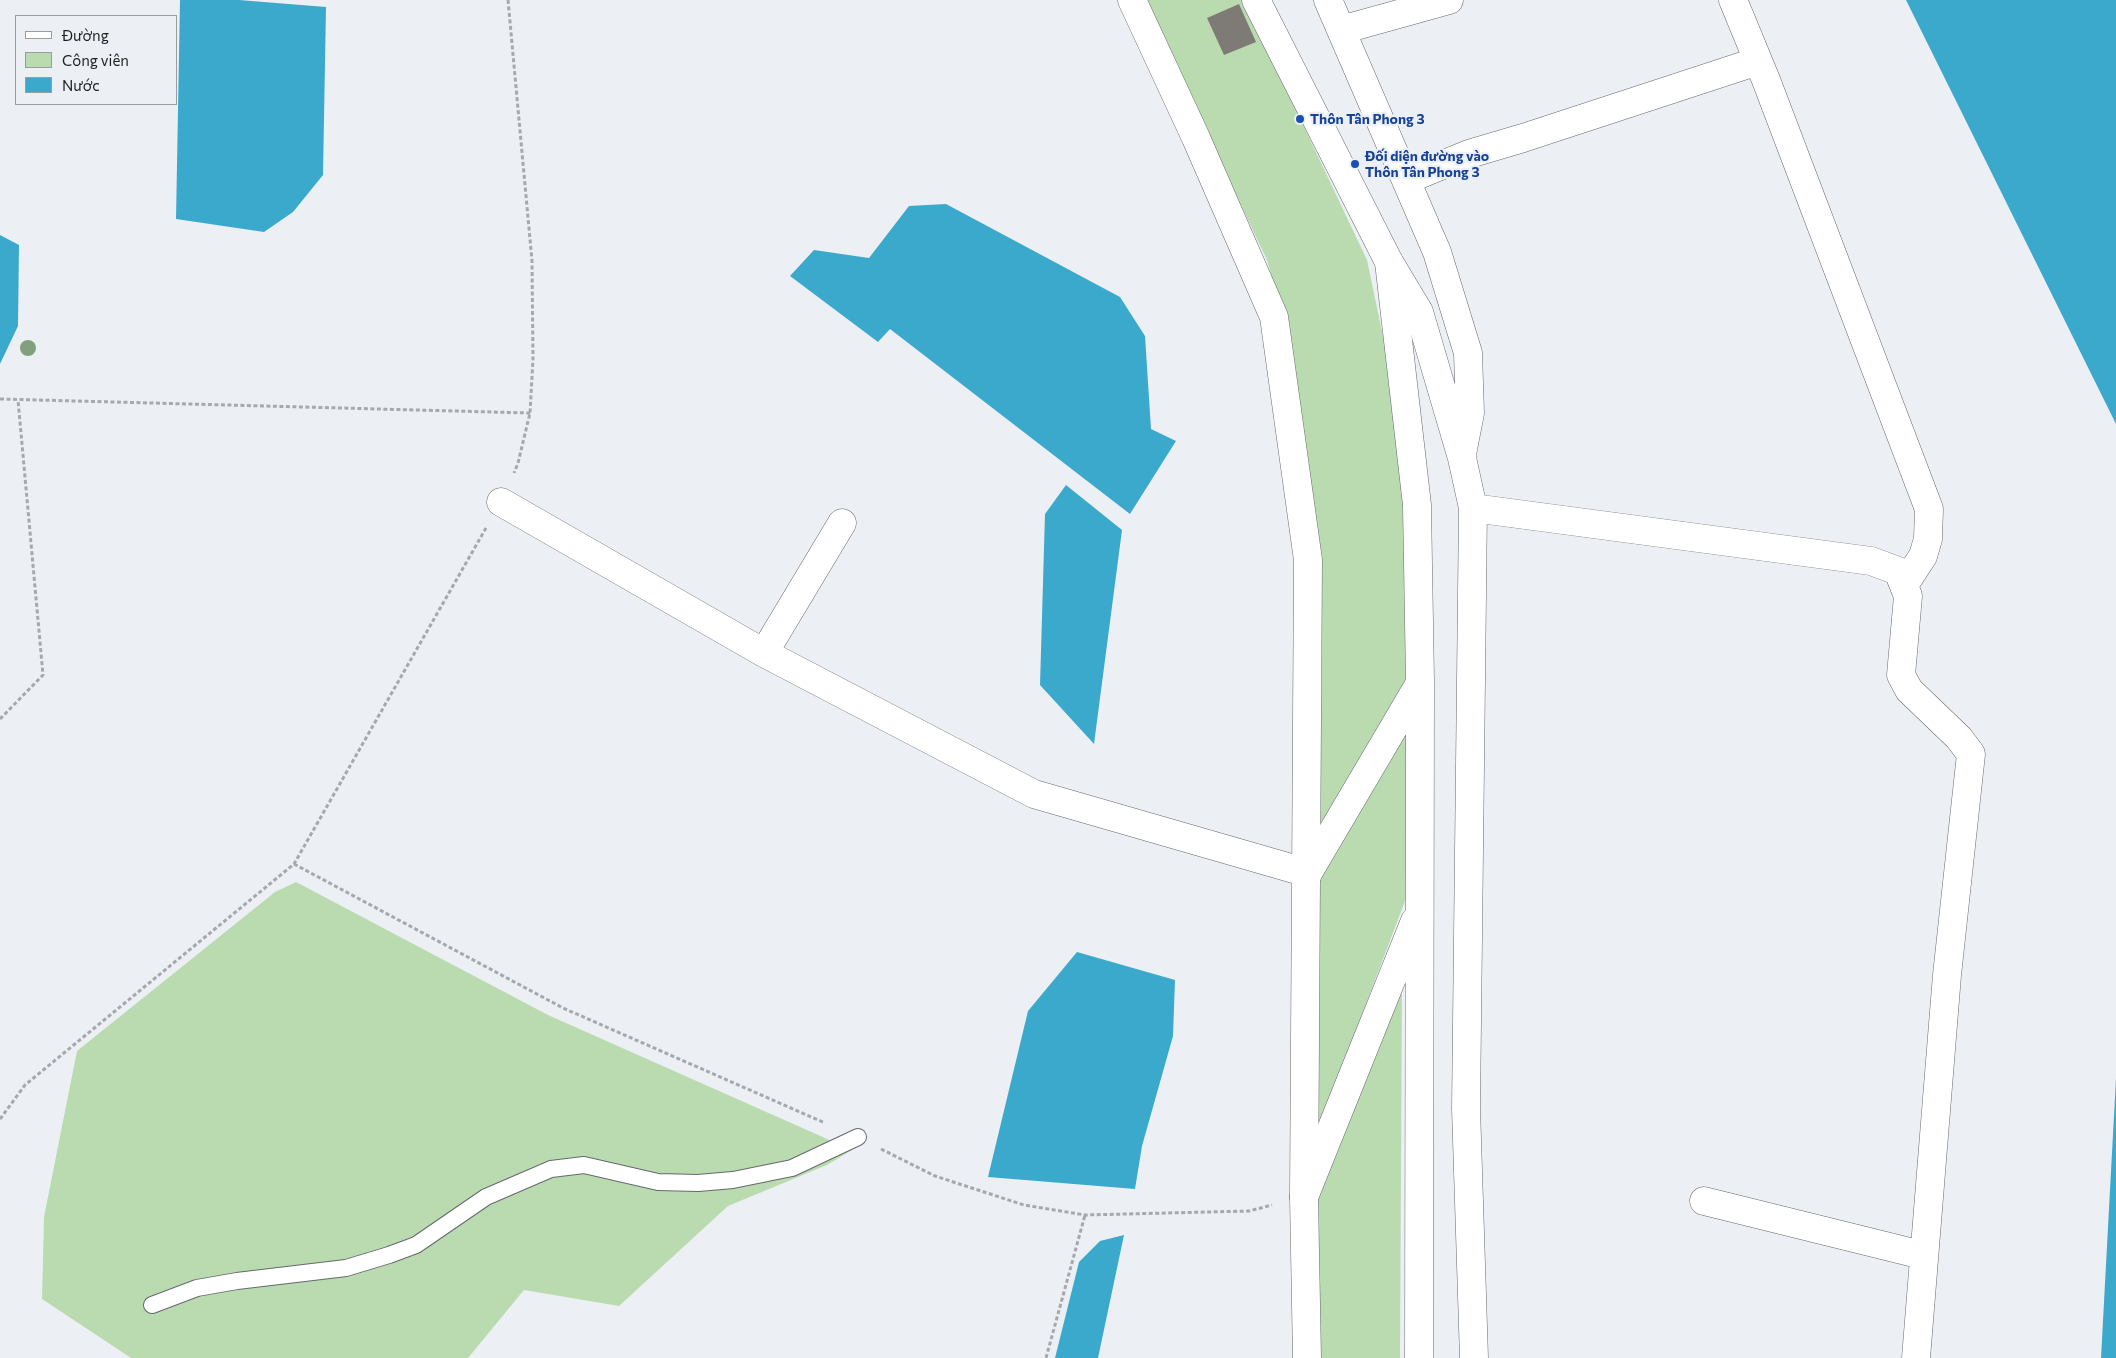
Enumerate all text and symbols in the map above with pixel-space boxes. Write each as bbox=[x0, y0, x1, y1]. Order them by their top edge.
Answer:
legend bbox=[15, 15, 178, 105]
text: Đường bbox=[62, 26, 109, 44]
text: Công viên bbox=[62, 51, 129, 69]
text: Nước bbox=[62, 76, 100, 94]
place label: Thôn Tân Phong 3 bbox=[1310, 111, 1425, 127]
marker: Thôn Tân Phong 3 bbox=[1294, 113, 1306, 125]
place label: Đối diện đường vào Thôn Tân Phong 3 bbox=[1365, 148, 1489, 180]
marker: Đối diện đường vào Thôn Tân Phong 3 bbox=[1349, 158, 1361, 170]

